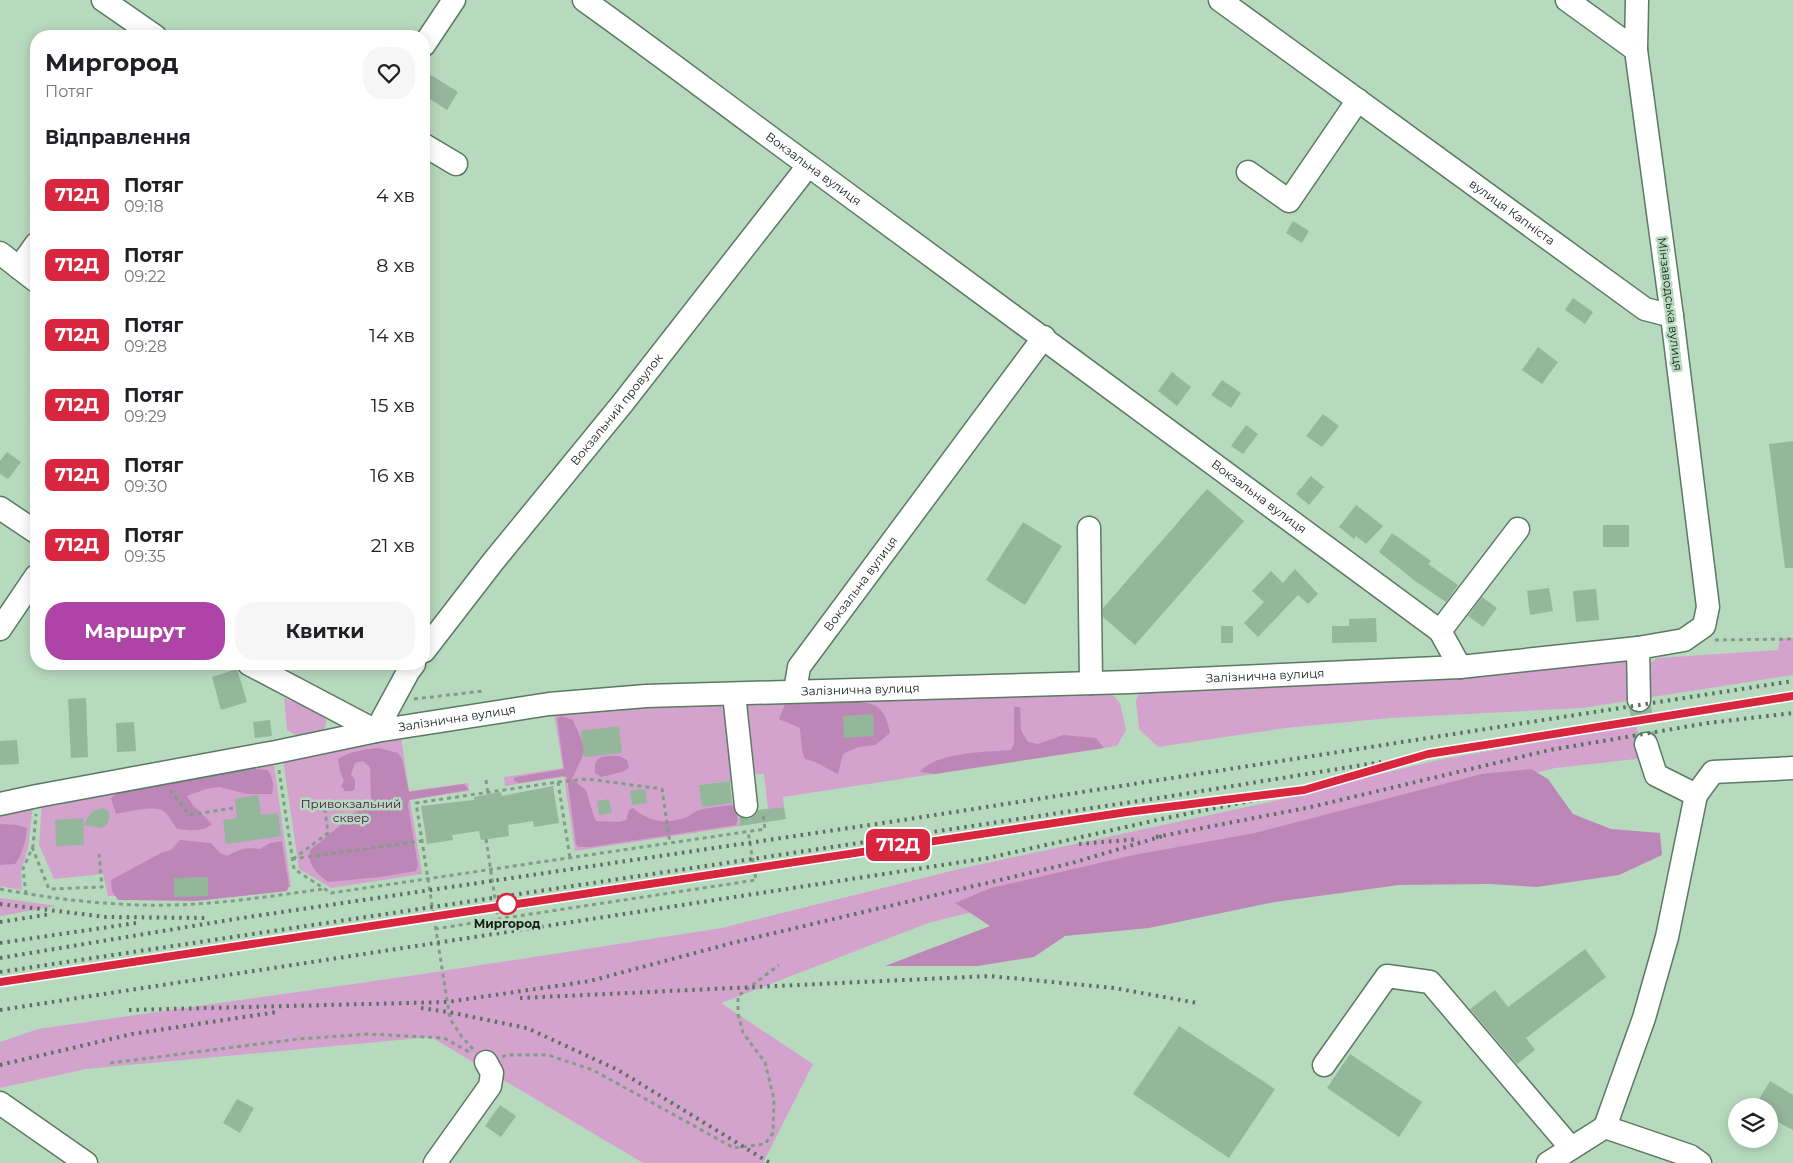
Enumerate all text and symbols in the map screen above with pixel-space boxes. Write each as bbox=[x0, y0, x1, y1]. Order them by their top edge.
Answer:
button: heart bbox=[363, 47, 415, 99]
text: Миргород bbox=[45, 48, 178, 77]
text: Потяг bbox=[45, 82, 93, 101]
text: Відправлення bbox=[45, 126, 191, 149]
street label: Вокзальна вулиця bbox=[763, 129, 864, 209]
text: Потяг bbox=[124, 174, 183, 197]
street label: вулиця Капніста bbox=[1467, 176, 1558, 248]
text: 712Д bbox=[55, 184, 99, 206]
text: 4 хв bbox=[376, 184, 415, 207]
text: 09:18 bbox=[124, 197, 164, 216]
street label: Мінзаводська вулиця bbox=[1655, 236, 1686, 372]
text: Потяг bbox=[124, 244, 183, 267]
text: 712Д bbox=[55, 254, 99, 276]
text: 8 хв bbox=[376, 254, 415, 277]
text: 09:22 bbox=[124, 267, 166, 286]
text: Потяг bbox=[124, 314, 183, 337]
text: 712Д bbox=[55, 324, 99, 346]
text: 14 хв bbox=[369, 324, 415, 347]
text: 09:28 bbox=[124, 337, 167, 356]
street label: Вокзальний провулок bbox=[567, 350, 666, 468]
text: Потяг bbox=[124, 384, 183, 407]
text: 712Д bbox=[55, 394, 99, 416]
text: 15 хв bbox=[371, 394, 415, 417]
text: 09:29 bbox=[124, 407, 167, 426]
text: Потяг bbox=[124, 454, 183, 477]
street label: Вокзальна вулиця bbox=[1209, 456, 1310, 537]
text: 712Д bbox=[55, 464, 99, 486]
text: 16 хв bbox=[370, 464, 415, 487]
text: 09:30 bbox=[124, 477, 167, 496]
text: Потяг bbox=[124, 524, 183, 547]
street label: Вокзальна вулиця bbox=[820, 533, 901, 634]
text: 712Д bbox=[55, 534, 99, 556]
text: 21 хв bbox=[371, 534, 415, 557]
text: 09:35 bbox=[124, 547, 166, 566]
button: Маршрут bbox=[45, 602, 225, 660]
button: Квитки bbox=[235, 602, 415, 660]
street label: Залізнична вулиця bbox=[1206, 665, 1325, 686]
street label: Залізнична вулиця bbox=[801, 680, 920, 699]
street label: Залізнична вулиця bbox=[397, 701, 517, 734]
park label: Привокзальний сквер bbox=[301, 796, 401, 825]
line badge: 712Д bbox=[863, 829, 933, 861]
text: 712Д bbox=[876, 834, 920, 856]
marker: Миргород bbox=[496, 893, 518, 915]
place label: Миргород bbox=[474, 916, 541, 931]
map controls bbox=[1728, 1098, 1778, 1148]
button: layers bbox=[1728, 1098, 1778, 1148]

